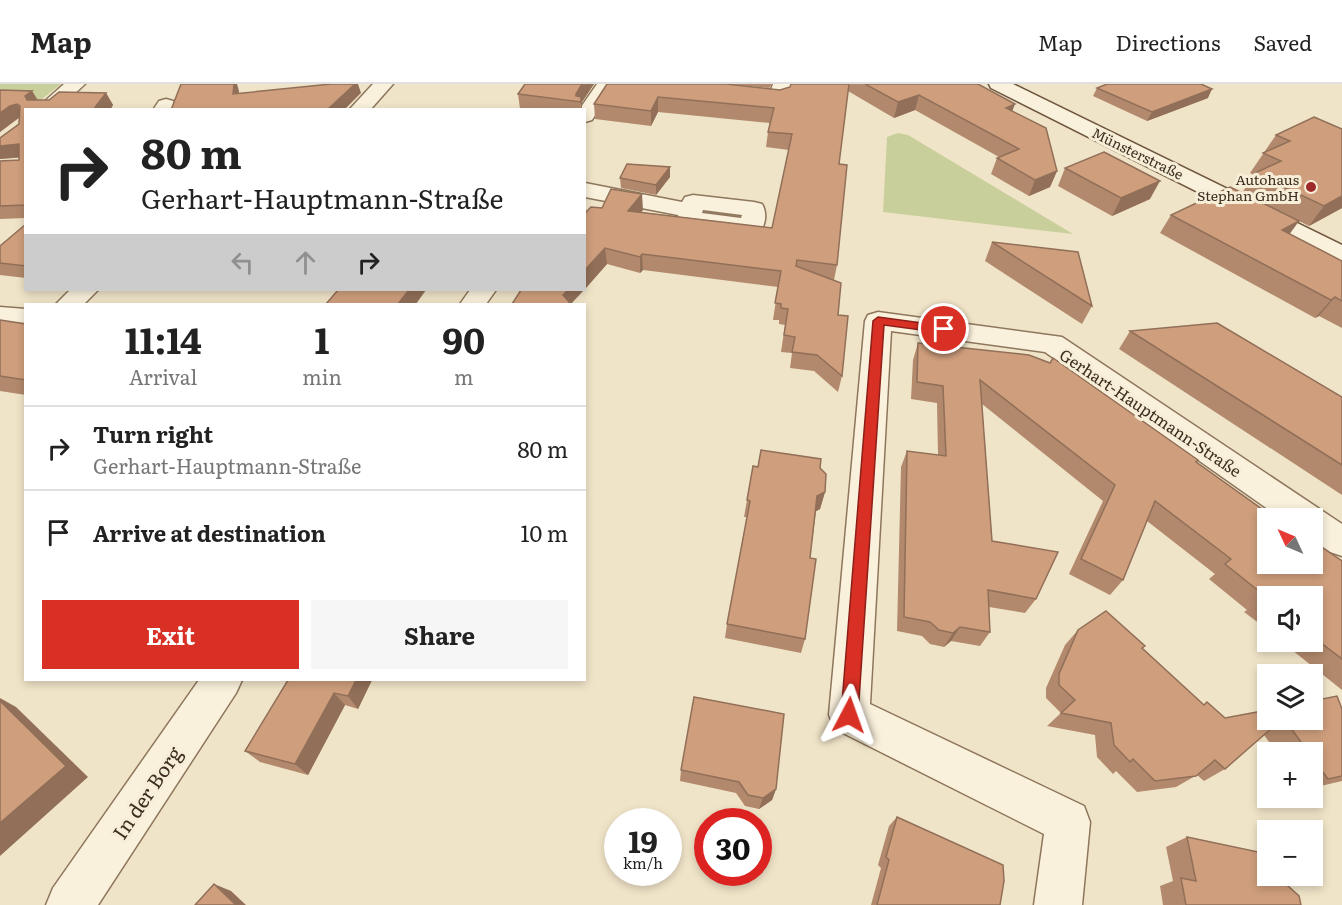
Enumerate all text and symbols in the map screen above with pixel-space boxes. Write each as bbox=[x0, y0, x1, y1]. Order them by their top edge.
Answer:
text: Map bbox=[30, 20, 92, 62]
text: Map bbox=[1038, 26, 1083, 57]
text: Directions bbox=[1116, 26, 1221, 57]
text: Saved bbox=[1254, 26, 1312, 57]
text: 80 m bbox=[141, 120, 242, 182]
street label: Münsterstraße bbox=[1089, 122, 1187, 184]
icon: right bbox=[42, 132, 120, 210]
place label: Autohaus Stephan GmbH bbox=[1197, 169, 1299, 205]
text: Gerhart-Hauptmann-Straße bbox=[141, 177, 503, 217]
marker: Autohaus Stephan GmbH bbox=[1304, 180, 1318, 194]
icon: left bbox=[226, 246, 259, 279]
icon: ahead bbox=[289, 246, 322, 279]
icon: right bbox=[352, 246, 385, 279]
pin bbox=[918, 303, 969, 354]
text: 11:14 bbox=[125, 312, 202, 365]
text: 1 bbox=[315, 312, 329, 365]
text: 90 bbox=[442, 312, 485, 365]
icon: arrive bbox=[927, 312, 960, 345]
street label: Gerhart-Hauptmann-Straße bbox=[1055, 342, 1247, 482]
text: Arrival bbox=[129, 361, 197, 391]
text: min bbox=[302, 361, 342, 391]
text: m bbox=[454, 361, 474, 391]
text: Turn right bbox=[93, 417, 213, 450]
icon: right bbox=[42, 432, 75, 465]
text: 80 m bbox=[517, 432, 568, 465]
text: Gerhart-Hauptmann-Straße bbox=[93, 450, 361, 480]
north arrow bbox=[1257, 508, 1323, 574]
map controls bbox=[1257, 508, 1323, 886]
icon: arrive bbox=[42, 516, 75, 549]
text: Arrive at destination bbox=[93, 516, 326, 549]
text: 10 m bbox=[521, 516, 568, 549]
button: sound bbox=[1257, 586, 1323, 652]
button: Exit bbox=[42, 600, 299, 669]
button: Share bbox=[311, 600, 568, 669]
button: layers bbox=[1257, 664, 1323, 730]
position arrow bbox=[817, 683, 881, 747]
street label: In der Borg bbox=[104, 739, 189, 845]
button: + bbox=[1257, 742, 1323, 808]
speed limit sign: 30 bbox=[694, 808, 772, 886]
text: 19 bbox=[628, 818, 658, 862]
button: − bbox=[1257, 820, 1323, 886]
text: km/h bbox=[623, 851, 663, 874]

